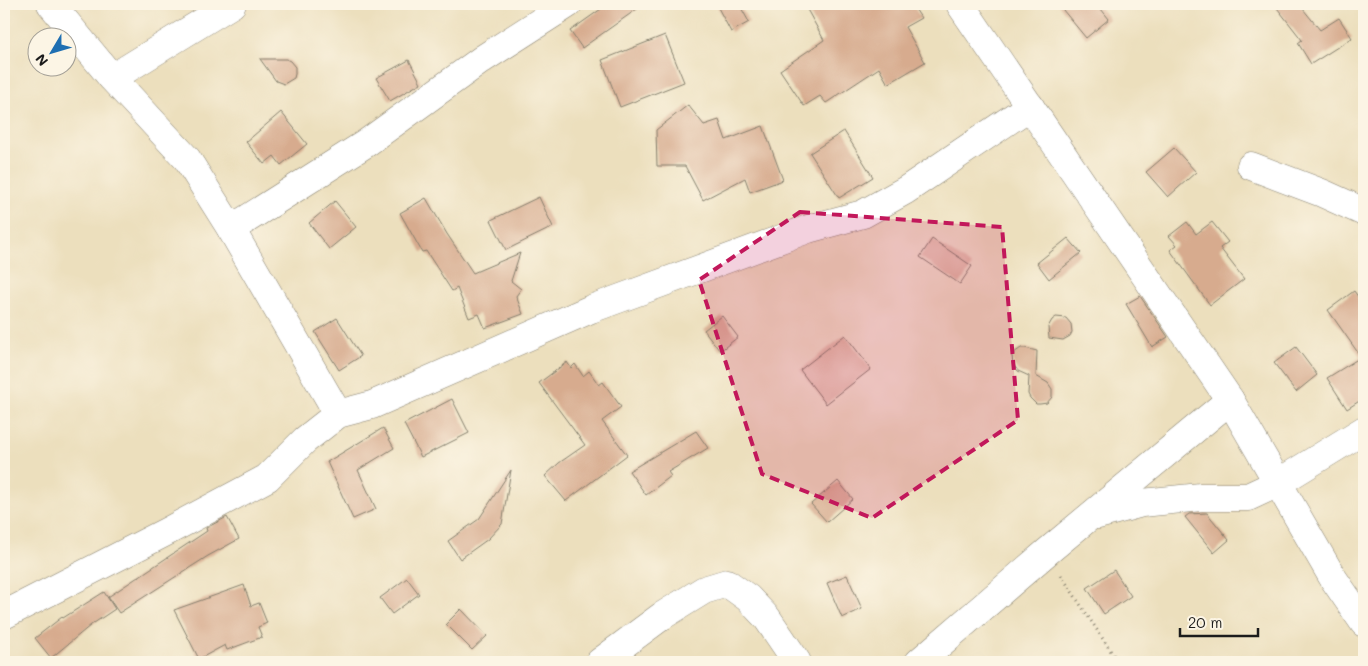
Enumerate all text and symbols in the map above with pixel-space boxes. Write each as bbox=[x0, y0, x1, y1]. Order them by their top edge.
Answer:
north arrow bbox=[28, 28, 78, 78]
text: N bbox=[31, 50, 52, 70]
scale bar bbox=[1180, 606, 1258, 638]
text: 20 m bbox=[1188, 612, 1222, 632]

